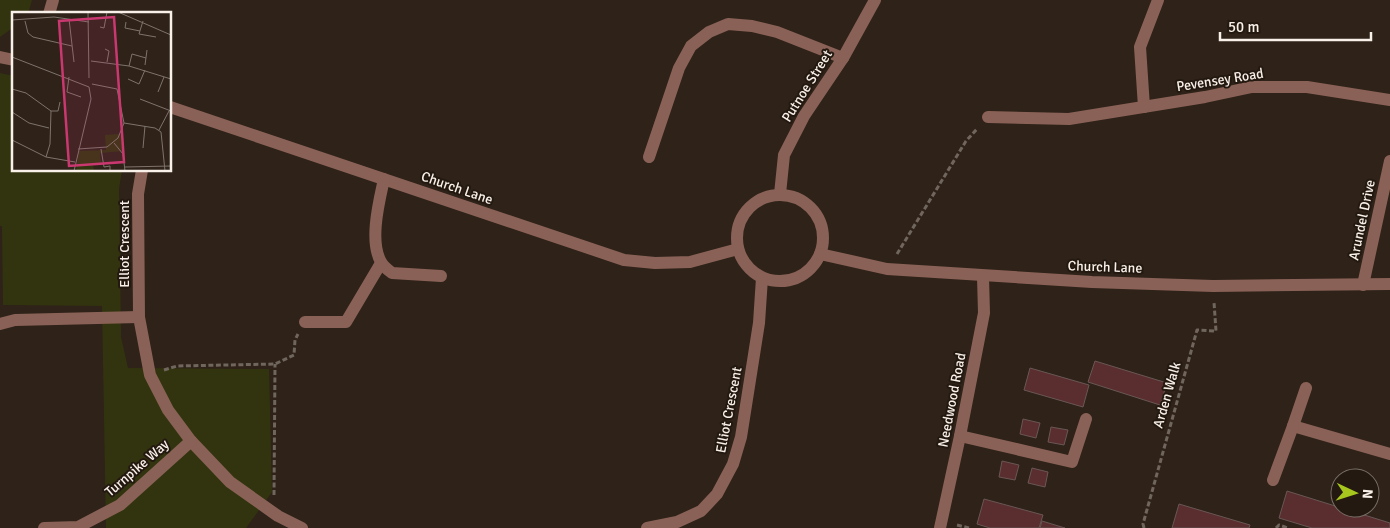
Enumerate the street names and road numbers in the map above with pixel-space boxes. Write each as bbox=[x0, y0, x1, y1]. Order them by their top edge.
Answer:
street label: Putnoe Street bbox=[778, 47, 836, 125]
street label: Pevensey Road bbox=[1175, 65, 1265, 95]
street label: Church Lane bbox=[419, 168, 495, 208]
street label: Arundel Drive bbox=[1345, 178, 1379, 262]
street label: Elliot Crescent bbox=[116, 200, 133, 288]
street label: Church Lane bbox=[1067, 257, 1143, 277]
street label: Needwood Road bbox=[935, 351, 969, 449]
street label: Arden Walk bbox=[1149, 360, 1185, 430]
street label: Elliot Crescent bbox=[712, 365, 746, 455]
street label: Turnpike Way bbox=[102, 435, 173, 500]

